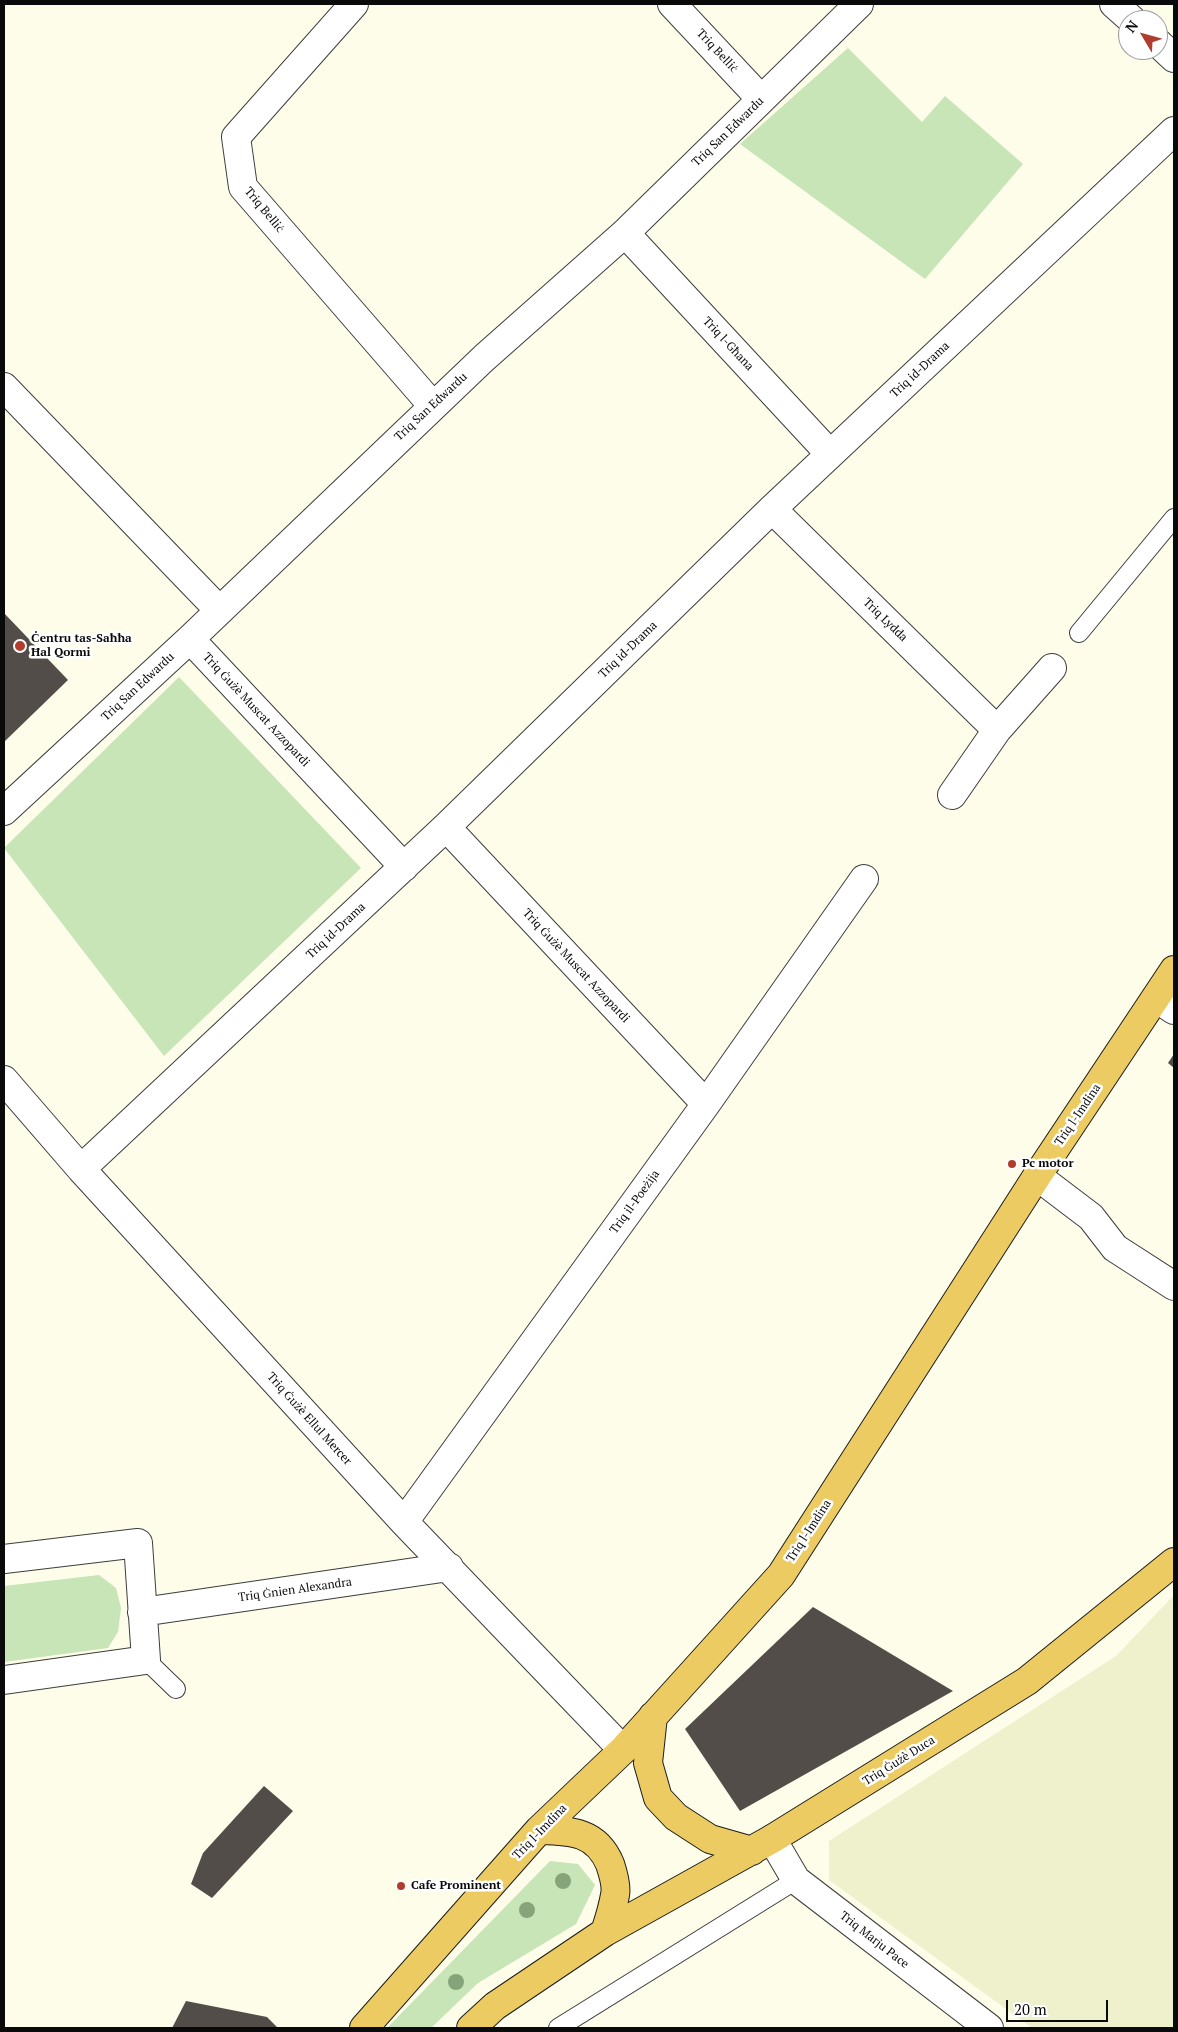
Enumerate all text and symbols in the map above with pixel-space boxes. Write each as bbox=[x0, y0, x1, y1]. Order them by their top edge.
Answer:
north arrow bbox=[1118, 10, 1168, 60]
text: N bbox=[1121, 16, 1142, 36]
street label: Triq Belliċ bbox=[693, 26, 741, 76]
street label: Triq San Edwardu bbox=[689, 94, 767, 170]
street label: Triq Belliċ bbox=[241, 185, 287, 235]
street label: Triq l-Għana bbox=[700, 314, 756, 374]
street label: Triq id-Drama bbox=[887, 339, 953, 401]
street label: Triq San Edwardu bbox=[392, 370, 470, 444]
street label: Triq Lydda bbox=[860, 595, 910, 645]
street label: Triq id-Drama bbox=[596, 619, 660, 681]
place label: Ċentru tas-Saħħa Ħal Qormi bbox=[31, 632, 132, 660]
marker: Ċentru tas-Saħħa Ħal Qormi bbox=[13, 639, 27, 653]
street label: Triq San Edwardu bbox=[99, 650, 177, 724]
street label: Triq Ġużè Muscat Azzopardi bbox=[199, 650, 313, 770]
street label: Triq id-Drama bbox=[303, 900, 369, 962]
street label: Triq Ġużè Muscat Azzopardi bbox=[519, 906, 633, 1026]
street label: Triq l-Imdina bbox=[1052, 1081, 1104, 1149]
place label: Pc motor bbox=[1022, 1157, 1074, 1171]
marker: Pc motor bbox=[1006, 1158, 1018, 1170]
street label: Triq il-Poeżija bbox=[607, 1167, 663, 1237]
street label: Triq Ġużè Ellul Mercer bbox=[264, 1370, 354, 1468]
street label: Triq l-Imdina bbox=[783, 1497, 835, 1565]
street label: Triq Ġnien Alexandra bbox=[237, 1575, 353, 1605]
street label: Triq Ġużè Duca bbox=[860, 1733, 938, 1789]
street label: Triq l-Imdina bbox=[510, 1801, 570, 1863]
place label: Cafe Prominent bbox=[411, 1879, 501, 1893]
marker: Cafe Prominent bbox=[395, 1880, 407, 1892]
street label: Triq Marju Pace bbox=[837, 1909, 911, 1971]
scale bar bbox=[1008, 1990, 1110, 2022]
text: 20 m bbox=[1014, 1999, 1047, 2019]

